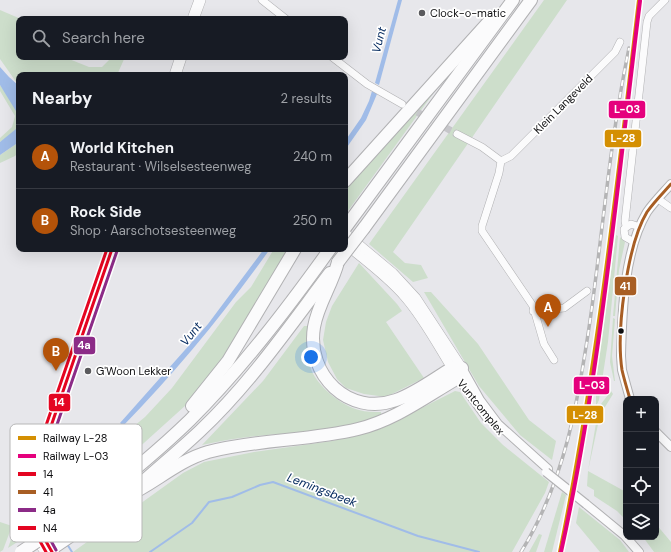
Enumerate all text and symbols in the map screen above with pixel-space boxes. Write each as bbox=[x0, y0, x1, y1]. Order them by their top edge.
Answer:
place label: Clock-o-matic bbox=[430, 6, 506, 20]
marker: Clock-o-matic bbox=[417, 8, 427, 18]
search box bbox=[16, 16, 348, 60]
water label: Vunt bbox=[368, 25, 390, 55]
icon: search bbox=[30, 27, 52, 49]
text: Search here bbox=[62, 28, 145, 48]
street label: Klein Langeveld bbox=[530, 71, 596, 137]
text: Nearby bbox=[32, 87, 92, 109]
text: 2 results bbox=[281, 90, 332, 107]
line badge: L-03 bbox=[608, 100, 646, 119]
text: L-03 bbox=[614, 102, 640, 116]
line badge: L-28 bbox=[604, 129, 642, 148]
text: L-28 bbox=[610, 131, 636, 145]
text: World Kitchen bbox=[70, 138, 174, 158]
text: A bbox=[40, 148, 50, 165]
text: 240 m bbox=[293, 148, 332, 165]
text: Restaurant · Wilselsesteenweg bbox=[70, 158, 251, 175]
text: Rock Side bbox=[70, 202, 142, 222]
text: B bbox=[41, 212, 49, 229]
text: 250 m bbox=[293, 212, 332, 229]
text: Shop · Aarschotsesteenweg bbox=[70, 222, 236, 239]
line badge: 41 bbox=[614, 276, 637, 296]
text: 41 bbox=[619, 279, 631, 293]
pin: A bbox=[535, 294, 561, 327]
water label: Vunt bbox=[177, 318, 206, 349]
unlabelled marker bbox=[616, 326, 626, 336]
line badge: 4a bbox=[73, 336, 96, 355]
pin: B bbox=[43, 338, 69, 371]
text: 4a bbox=[77, 338, 91, 352]
your location bbox=[301, 347, 321, 367]
place label: G'Woon Lekker bbox=[96, 364, 171, 378]
marker: G'Woon Lekker bbox=[83, 366, 93, 376]
street label: Vuntcomplex bbox=[454, 376, 508, 438]
line badge: L-03 bbox=[573, 376, 610, 395]
text: L-03 bbox=[579, 378, 605, 392]
line badge: 14 bbox=[48, 393, 71, 412]
text: 14 bbox=[53, 395, 65, 409]
map controls bbox=[623, 396, 659, 540]
button: + bbox=[623, 396, 659, 432]
line badge: L-28 bbox=[566, 405, 604, 424]
text: L-28 bbox=[572, 408, 598, 422]
legend bbox=[10, 424, 142, 542]
text: Railway L-28 bbox=[43, 431, 107, 445]
button: − bbox=[623, 432, 659, 468]
text: Railway L-03 bbox=[43, 449, 109, 463]
text: 14 bbox=[43, 467, 53, 481]
button: locate bbox=[623, 468, 659, 504]
water label: Lemingsbeek bbox=[285, 469, 360, 511]
text: 41 bbox=[43, 485, 53, 499]
text: 4a bbox=[43, 503, 56, 517]
button: layers bbox=[623, 504, 659, 540]
text: N4 bbox=[43, 521, 58, 535]

